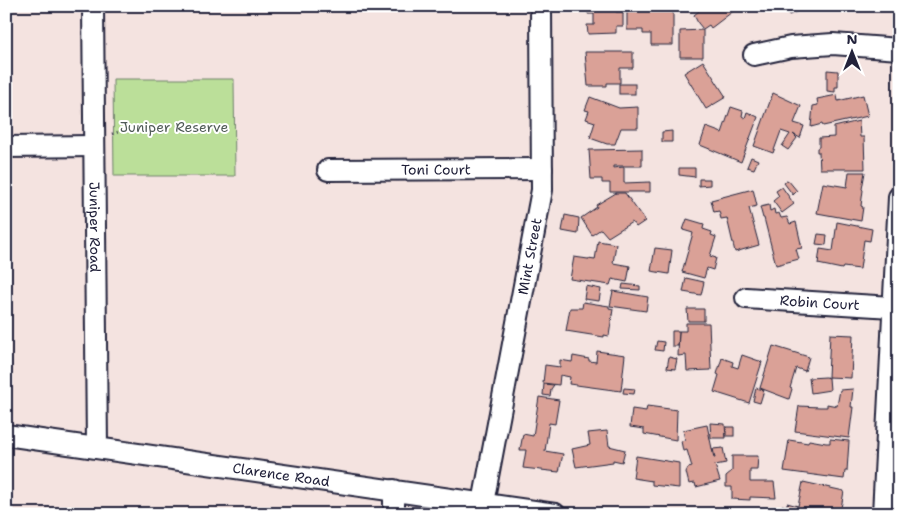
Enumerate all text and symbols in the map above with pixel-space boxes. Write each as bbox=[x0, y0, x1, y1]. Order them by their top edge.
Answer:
north arrow bbox=[828, 28, 878, 78]
text: N bbox=[846, 30, 858, 48]
park label: Juniper Reserve bbox=[120, 118, 228, 136]
street label: Toni Court bbox=[401, 160, 471, 179]
street label: Juniper Road bbox=[86, 182, 104, 273]
street label: Mint Street bbox=[513, 216, 546, 296]
street label: Robin Court bbox=[779, 291, 860, 314]
street label: Clarence Road bbox=[231, 459, 331, 491]

